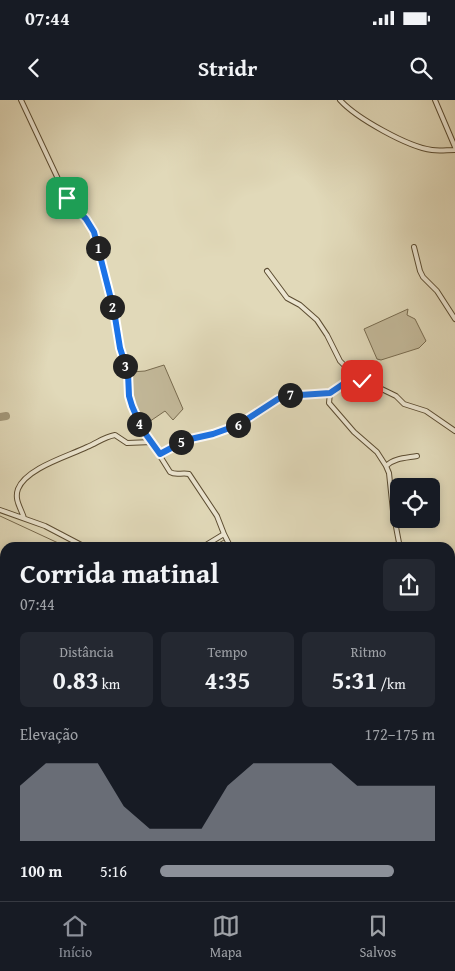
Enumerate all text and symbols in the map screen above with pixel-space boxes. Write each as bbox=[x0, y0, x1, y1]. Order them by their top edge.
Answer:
text: 07:44 bbox=[25, 4, 70, 32]
text: Stridr bbox=[198, 52, 257, 84]
icon: back bbox=[20, 54, 48, 82]
icon: search bbox=[407, 54, 435, 82]
pin bbox=[46, 177, 88, 219]
icon: arrive bbox=[53, 184, 81, 212]
pin: 1 bbox=[86, 236, 110, 260]
text: 1 bbox=[95, 238, 102, 258]
pin: 2 bbox=[100, 294, 124, 320]
text: 2 bbox=[109, 297, 116, 317]
pin: 3 bbox=[112, 354, 138, 378]
text: 3 bbox=[122, 356, 129, 376]
pin bbox=[341, 360, 383, 402]
icon: check bbox=[348, 367, 376, 395]
pin: 7 bbox=[278, 382, 302, 408]
text: 7 bbox=[287, 385, 294, 405]
pin: 4 bbox=[126, 412, 152, 436]
pin: 6 bbox=[226, 412, 250, 438]
text: 4 bbox=[136, 414, 143, 434]
text: 6 bbox=[235, 415, 242, 435]
pin: 5 bbox=[168, 430, 194, 454]
text: 5 bbox=[178, 432, 185, 452]
map controls bbox=[390, 478, 440, 528]
button: locate bbox=[390, 478, 440, 528]
text: Corrida matinal bbox=[20, 552, 219, 593]
button: share bbox=[383, 559, 435, 611]
text: 07:44 bbox=[20, 592, 55, 616]
text: Distância bbox=[59, 642, 114, 662]
text: Tempo bbox=[207, 642, 248, 662]
text: Ritmo bbox=[351, 642, 386, 662]
text: 0.83 bbox=[53, 662, 99, 698]
text: 4:35 bbox=[205, 662, 250, 698]
text: 5:31 bbox=[331, 662, 377, 698]
text: km bbox=[99, 674, 120, 694]
text: /km bbox=[377, 674, 406, 694]
text: Elevação bbox=[20, 722, 78, 746]
text: 172–175 m bbox=[365, 722, 435, 746]
text: 100 m bbox=[20, 859, 62, 883]
text: 5:16 bbox=[100, 859, 127, 883]
tab: Início bbox=[59, 912, 92, 962]
tab: Mapa bbox=[210, 912, 242, 962]
tab: Salvos bbox=[359, 912, 396, 962]

